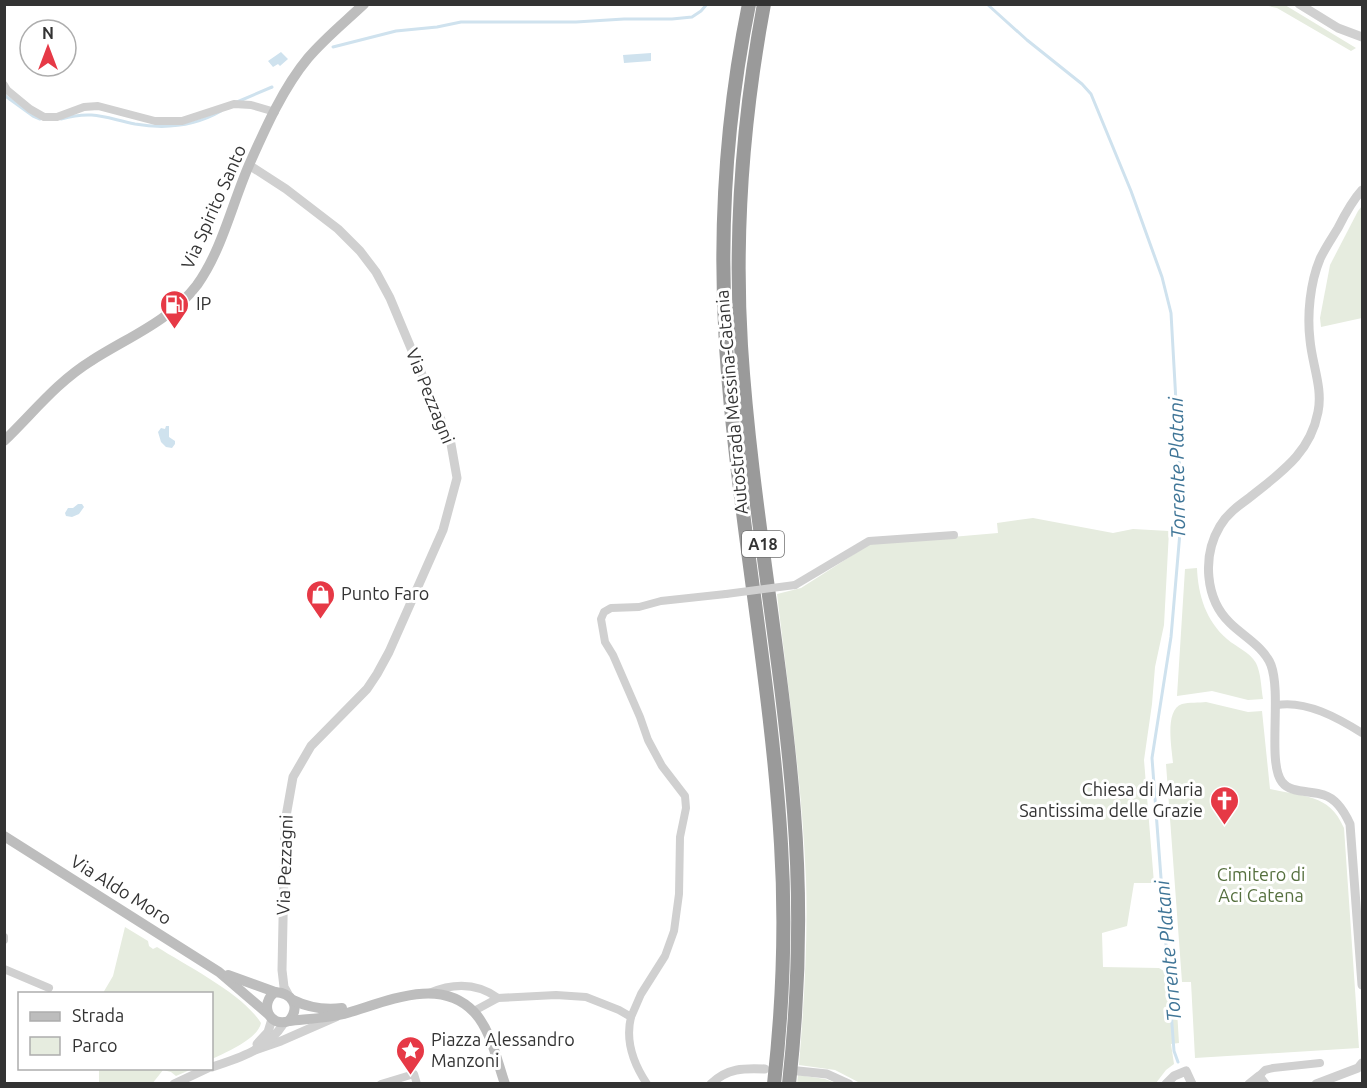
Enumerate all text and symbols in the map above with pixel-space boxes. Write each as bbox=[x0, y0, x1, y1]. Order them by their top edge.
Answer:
north arrow bbox=[18, 18, 78, 78]
text: N bbox=[42, 24, 54, 42]
street label: Via Spirito Santo bbox=[177, 142, 249, 272]
fuel station icon: IP bbox=[159, 288, 191, 330]
street label: Autostrada Messina-Catania bbox=[711, 289, 751, 515]
place label: IP bbox=[196, 293, 212, 313]
street label: Via Pezzagni bbox=[403, 345, 459, 446]
water label: Torrente Platani bbox=[1164, 396, 1189, 539]
road number: A18 bbox=[742, 531, 784, 557]
shop icon: Punto Faro bbox=[304, 578, 336, 620]
place label: Punto Faro bbox=[341, 583, 429, 603]
place label: Chiesa di Maria Santissima delle Grazie bbox=[1019, 779, 1203, 820]
church icon: Chiesa di Maria Santissima delle Grazie bbox=[1208, 784, 1240, 826]
street label: Via Pezzagni bbox=[272, 814, 296, 916]
street label: Via Aldo Moro bbox=[68, 850, 176, 928]
park label: Cimitero di Aci Catena bbox=[1217, 864, 1305, 905]
water label: Torrente Platani bbox=[1150, 878, 1185, 1023]
legend bbox=[18, 992, 213, 1070]
text: Strada bbox=[72, 1005, 124, 1025]
place label: Piazza Alessandro Manzoni bbox=[431, 1029, 575, 1070]
place icon: Piazza Alessandro Manzoni bbox=[394, 1034, 426, 1076]
text: Parco bbox=[72, 1035, 118, 1055]

